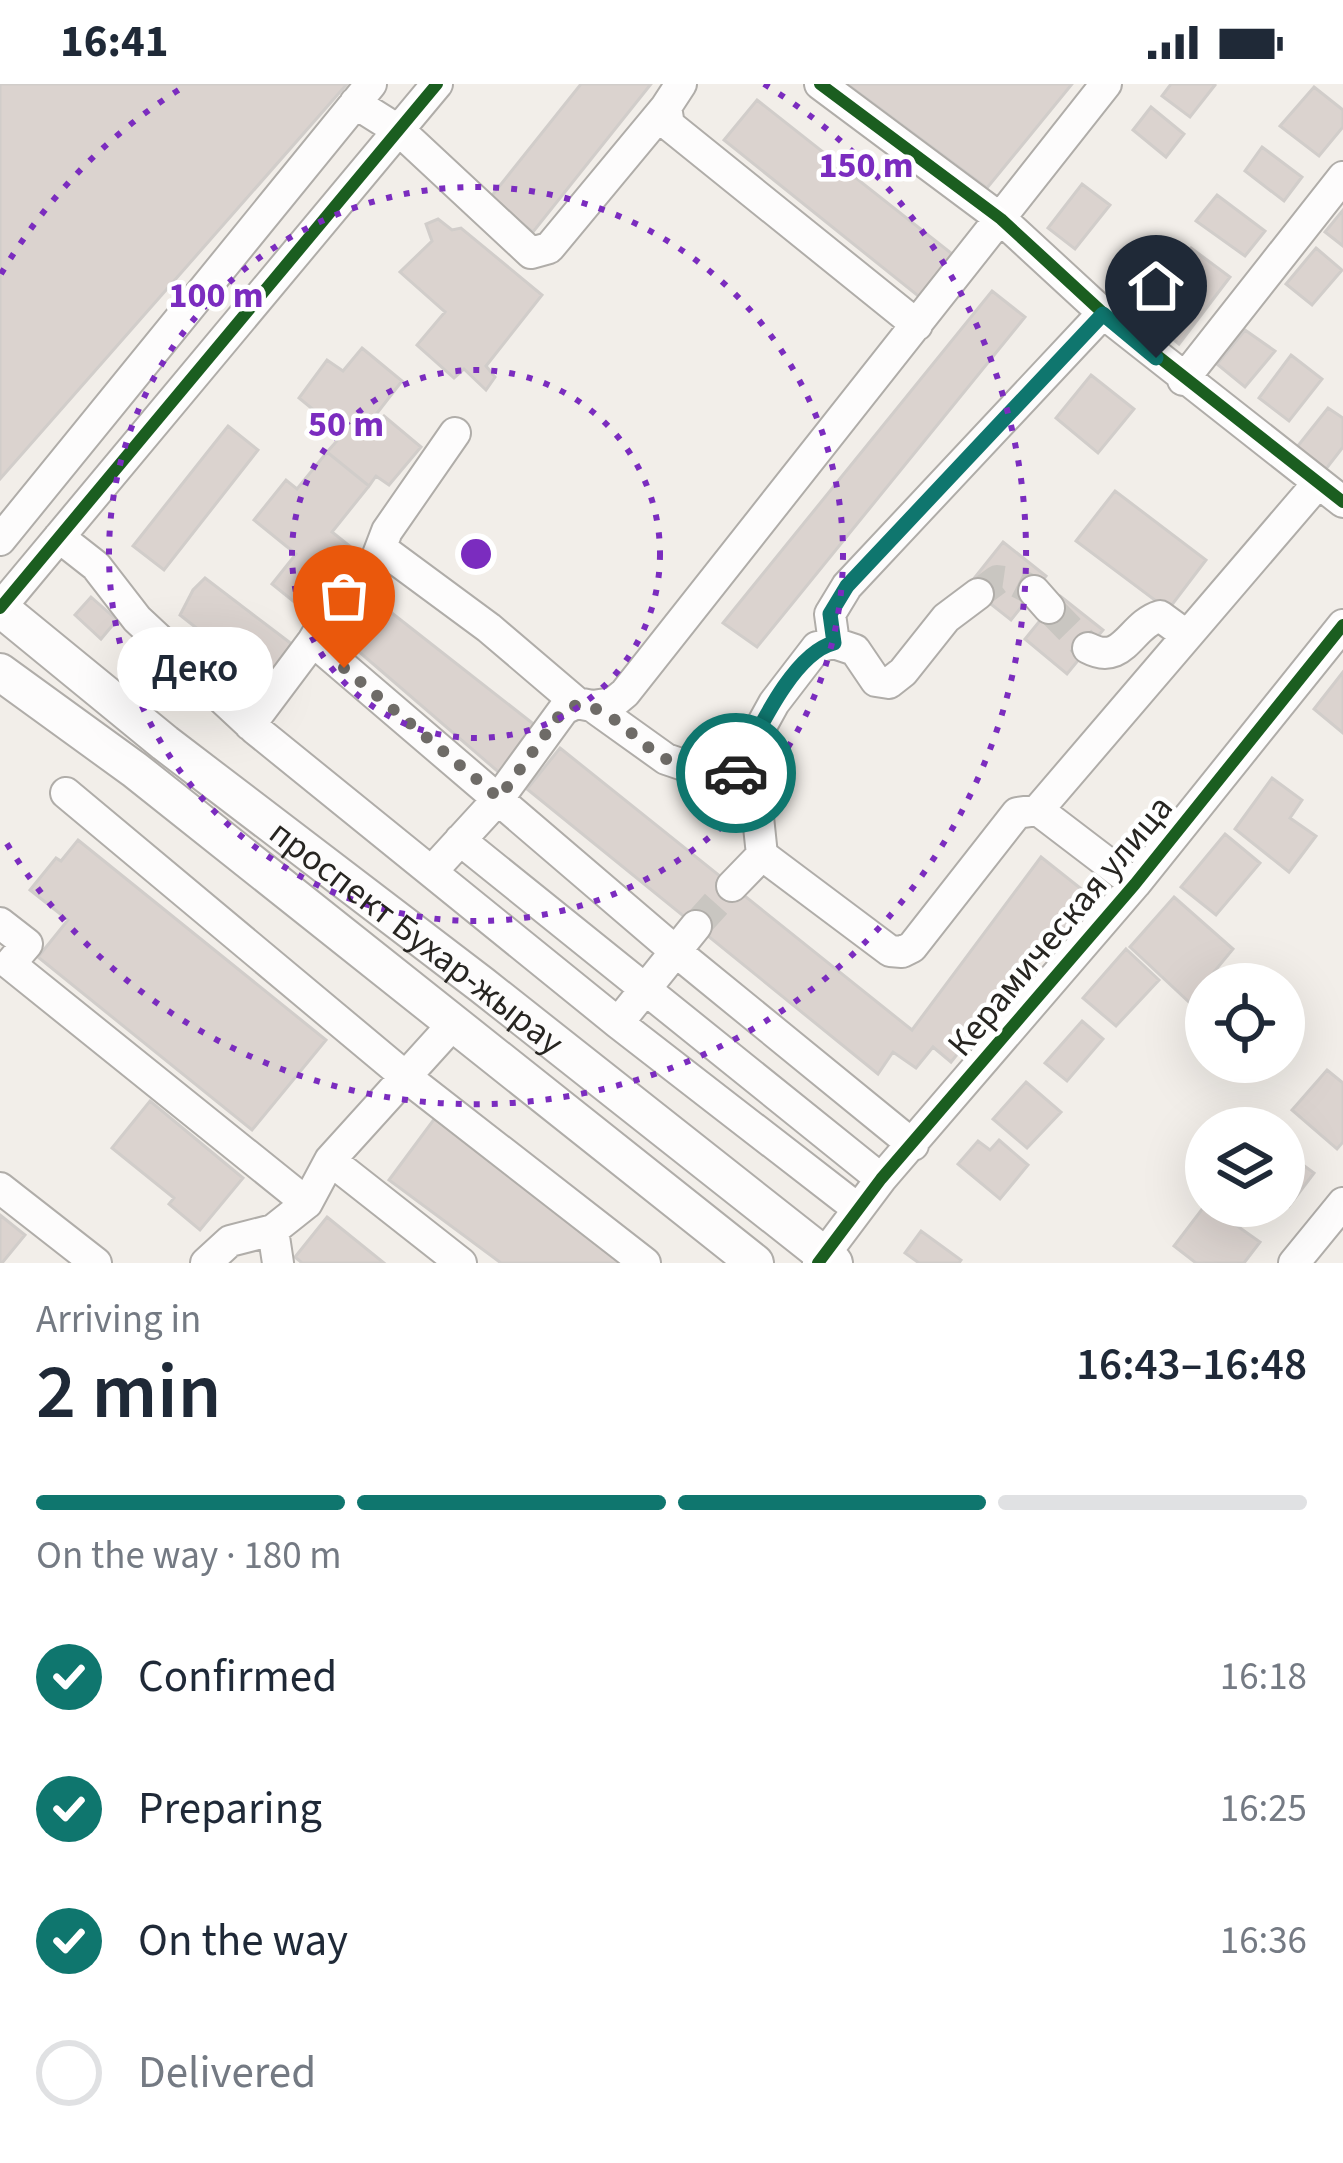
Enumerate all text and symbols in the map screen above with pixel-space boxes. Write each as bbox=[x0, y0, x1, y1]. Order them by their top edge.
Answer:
text: 16:41 bbox=[60, 10, 169, 74]
text: 150 m bbox=[818, 140, 914, 191]
pin bbox=[1105, 235, 1207, 358]
icon: home bbox=[1123, 253, 1189, 319]
text: 100 m bbox=[168, 270, 264, 321]
text: 50 m bbox=[308, 399, 384, 450]
centre of rings bbox=[455, 533, 497, 575]
pin bbox=[293, 545, 395, 668]
icon: bag bbox=[311, 563, 377, 629]
callout: Деко bbox=[116, 626, 272, 710]
text: Деко bbox=[152, 641, 238, 697]
courier bbox=[676, 713, 796, 833]
icon: car bbox=[703, 740, 769, 806]
street label: Керамическая улица bbox=[935, 784, 1185, 1068]
street label: проспект Бухар-жырау bbox=[258, 808, 574, 1067]
map controls bbox=[1185, 963, 1305, 1227]
button: locate bbox=[1185, 963, 1305, 1083]
button: layers bbox=[1185, 1107, 1305, 1227]
text: Arriving in bbox=[36, 1292, 201, 1348]
text: 16:43–16:48 bbox=[1076, 1333, 1307, 1397]
text: 2 min bbox=[36, 1337, 221, 1448]
text: On the way · 180 m bbox=[36, 1528, 342, 1584]
icon: check bbox=[36, 1644, 102, 1710]
text: Confirmed bbox=[138, 1645, 337, 1709]
text: 16:18 bbox=[1220, 1649, 1307, 1705]
icon: check bbox=[36, 1776, 102, 1842]
text: Preparing bbox=[138, 1777, 322, 1841]
text: 16:25 bbox=[1220, 1781, 1307, 1837]
icon: check bbox=[36, 1908, 102, 1974]
text: On the way bbox=[138, 1909, 348, 1973]
text: 16:36 bbox=[1220, 1913, 1307, 1969]
text: Delivered bbox=[138, 2041, 316, 2105]

